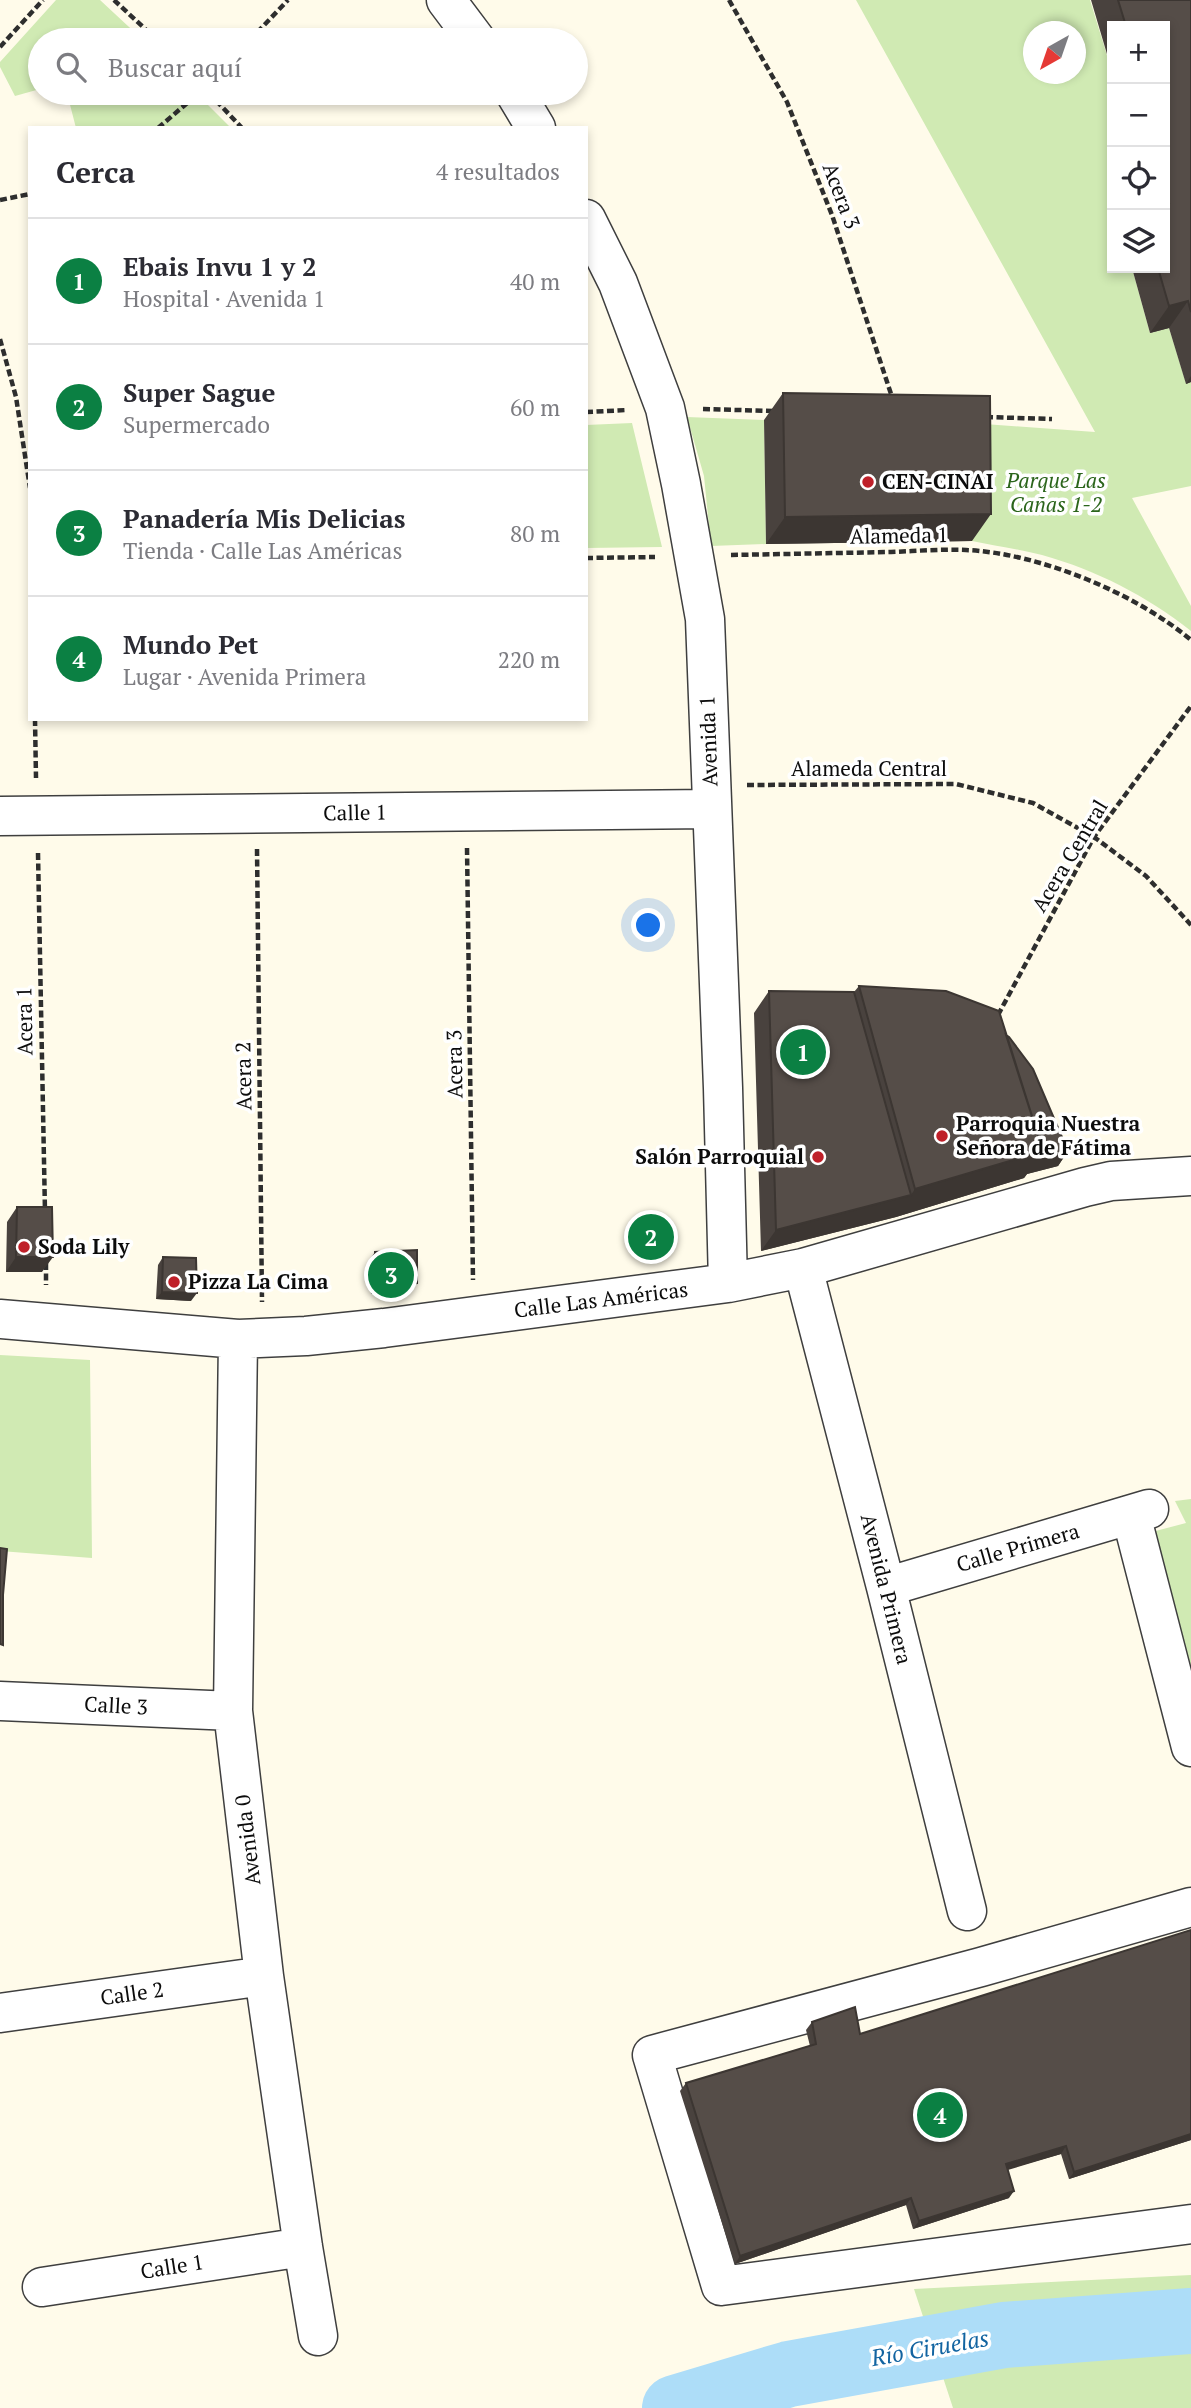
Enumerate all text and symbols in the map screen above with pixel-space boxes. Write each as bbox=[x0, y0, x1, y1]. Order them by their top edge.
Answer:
north arrow bbox=[1023, 21, 1086, 84]
map controls bbox=[1107, 21, 1170, 273]
button: + bbox=[1107, 21, 1170, 84]
search box bbox=[28, 28, 588, 105]
icon: search bbox=[52, 48, 90, 86]
text: Buscar aquí bbox=[108, 50, 242, 84]
button: − bbox=[1107, 84, 1170, 147]
button: locate bbox=[1107, 147, 1170, 210]
text: Cerca bbox=[56, 152, 135, 192]
text: 4 resultados bbox=[436, 156, 560, 187]
street label: Acera 3 bbox=[817, 159, 867, 233]
button: layers bbox=[1107, 210, 1170, 273]
text: Ebais Invu 1 y 2 bbox=[123, 249, 317, 283]
text: 1 bbox=[73, 266, 86, 297]
text: 40 m bbox=[510, 266, 560, 297]
text: Hospital · Avenida 1 bbox=[123, 283, 325, 314]
text: Super Sague bbox=[123, 375, 276, 409]
text: 2 bbox=[73, 392, 86, 423]
text: 60 m bbox=[510, 392, 560, 423]
text: Supermercado bbox=[123, 409, 270, 440]
park label: Parque Las Cañas 1-2 bbox=[1005, 466, 1106, 518]
place label: CEN-CINAI bbox=[882, 467, 994, 495]
marker: CEN-CINAI bbox=[860, 474, 876, 490]
text: Panadería Mis Delicias bbox=[123, 501, 405, 535]
text: 3 bbox=[73, 518, 86, 549]
text: 80 m bbox=[510, 518, 560, 549]
street label: Alameda 1 bbox=[849, 520, 948, 550]
text: Tienda · Calle Las Américas bbox=[123, 535, 402, 566]
text: Mundo Pet bbox=[123, 627, 258, 661]
text: 4 bbox=[73, 644, 86, 675]
text: 220 m bbox=[498, 644, 560, 675]
text: Lugar · Avenida Primera bbox=[123, 661, 366, 692]
street label: Avenida 1 bbox=[692, 695, 724, 787]
street label: Alameda Central bbox=[791, 754, 947, 782]
street label: Acera Central bbox=[1025, 794, 1114, 917]
street label: Calle 1 bbox=[323, 797, 387, 827]
your location bbox=[631, 908, 665, 942]
street label: Acera 1 bbox=[9, 987, 39, 1056]
pin: 1 bbox=[780, 1026, 826, 1078]
street label: Acera 3 bbox=[439, 1030, 469, 1099]
street label: Acera 2 bbox=[228, 1042, 258, 1111]
place label: Parroquia Nuestra Señora de Fátima bbox=[956, 1109, 1141, 1161]
marker: Parroquia Nuestra Señora de Fátima bbox=[934, 1128, 950, 1144]
place label: Salón Parroquial bbox=[635, 1142, 804, 1170]
marker: Salón Parroquial bbox=[810, 1149, 826, 1165]
pin: 2 bbox=[628, 1211, 674, 1263]
place label: Soda Lily bbox=[38, 1232, 130, 1260]
marker: Soda Lily bbox=[16, 1239, 32, 1255]
pin: 3 bbox=[368, 1249, 414, 1301]
place label: Pizza La Cima bbox=[188, 1267, 329, 1295]
marker: Pizza La Cima bbox=[166, 1274, 182, 1290]
street label: Calle Las Américas bbox=[512, 1274, 690, 1324]
street label: Avenida Primera bbox=[855, 1511, 919, 1667]
street label: Calle Primera bbox=[953, 1516, 1083, 1578]
street label: Calle 3 bbox=[84, 1689, 149, 1721]
street label: Avenida 0 bbox=[228, 1793, 266, 1887]
street label: Calle 2 bbox=[98, 1975, 165, 2011]
pin: 4 bbox=[917, 2089, 963, 2141]
street label: Calle 1 bbox=[138, 2247, 205, 2285]
water label: Río Ciruelas bbox=[868, 2322, 991, 2373]

